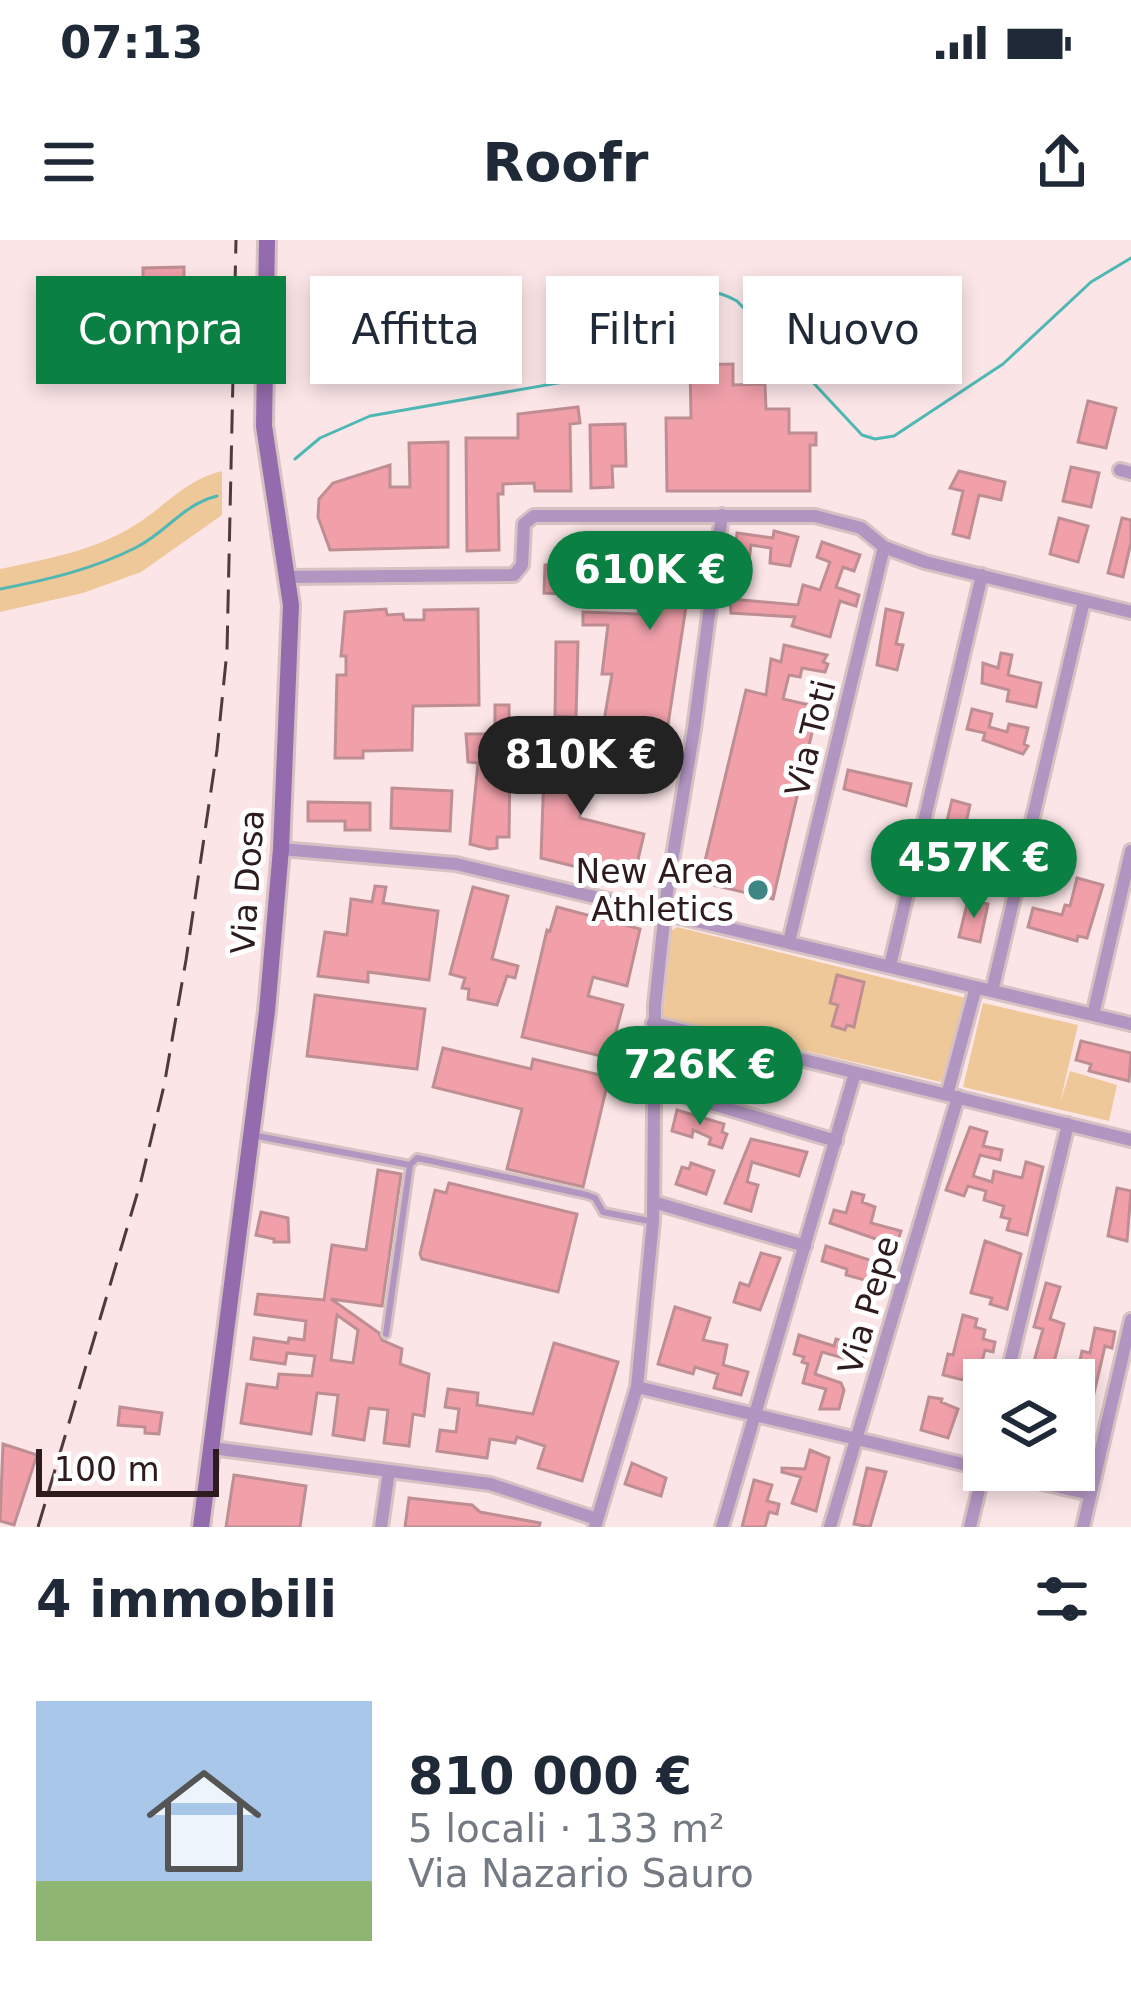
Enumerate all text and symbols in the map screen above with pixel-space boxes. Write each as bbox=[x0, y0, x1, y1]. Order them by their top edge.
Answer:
text: 07:13 bbox=[60, 16, 203, 69]
icon: menu bbox=[36, 129, 102, 195]
icon: share bbox=[1029, 129, 1095, 195]
text: Roofr bbox=[483, 131, 648, 194]
chip: Compra bbox=[36, 276, 286, 384]
chip: Affitta bbox=[310, 276, 522, 384]
chip: Filtri bbox=[546, 276, 719, 384]
chip: Nuovo bbox=[743, 276, 962, 384]
pin: 610K € bbox=[552, 531, 748, 633]
text: 610K € bbox=[574, 547, 726, 592]
street label: Via Toti bbox=[777, 676, 844, 800]
pin: 810K € bbox=[483, 716, 679, 818]
text: 810K € bbox=[505, 732, 657, 777]
street label: Via Dosa bbox=[223, 808, 272, 956]
pin: 457K € bbox=[876, 819, 1072, 921]
text: 457K € bbox=[898, 835, 1050, 880]
place label: New Area Athletics bbox=[576, 852, 734, 929]
marker: New Area Athletics bbox=[745, 877, 771, 903]
pin: 726K € bbox=[602, 1026, 798, 1128]
text: 726K € bbox=[624, 1042, 776, 1087]
street label: Via Pepe bbox=[830, 1232, 907, 1379]
map controls bbox=[963, 1359, 1095, 1491]
button: layers bbox=[963, 1359, 1095, 1491]
scale bar bbox=[36, 1443, 219, 1496]
text: 100 m bbox=[54, 1450, 160, 1489]
icon: filters bbox=[1029, 1566, 1095, 1632]
text: 4 immobili bbox=[36, 1570, 337, 1629]
text: 810 000 € bbox=[408, 1747, 692, 1806]
icon: home bbox=[132, 1749, 276, 1893]
text: 5 locali · 133 m² bbox=[408, 1806, 725, 1851]
text: Via Nazario Sauro bbox=[408, 1851, 754, 1896]

